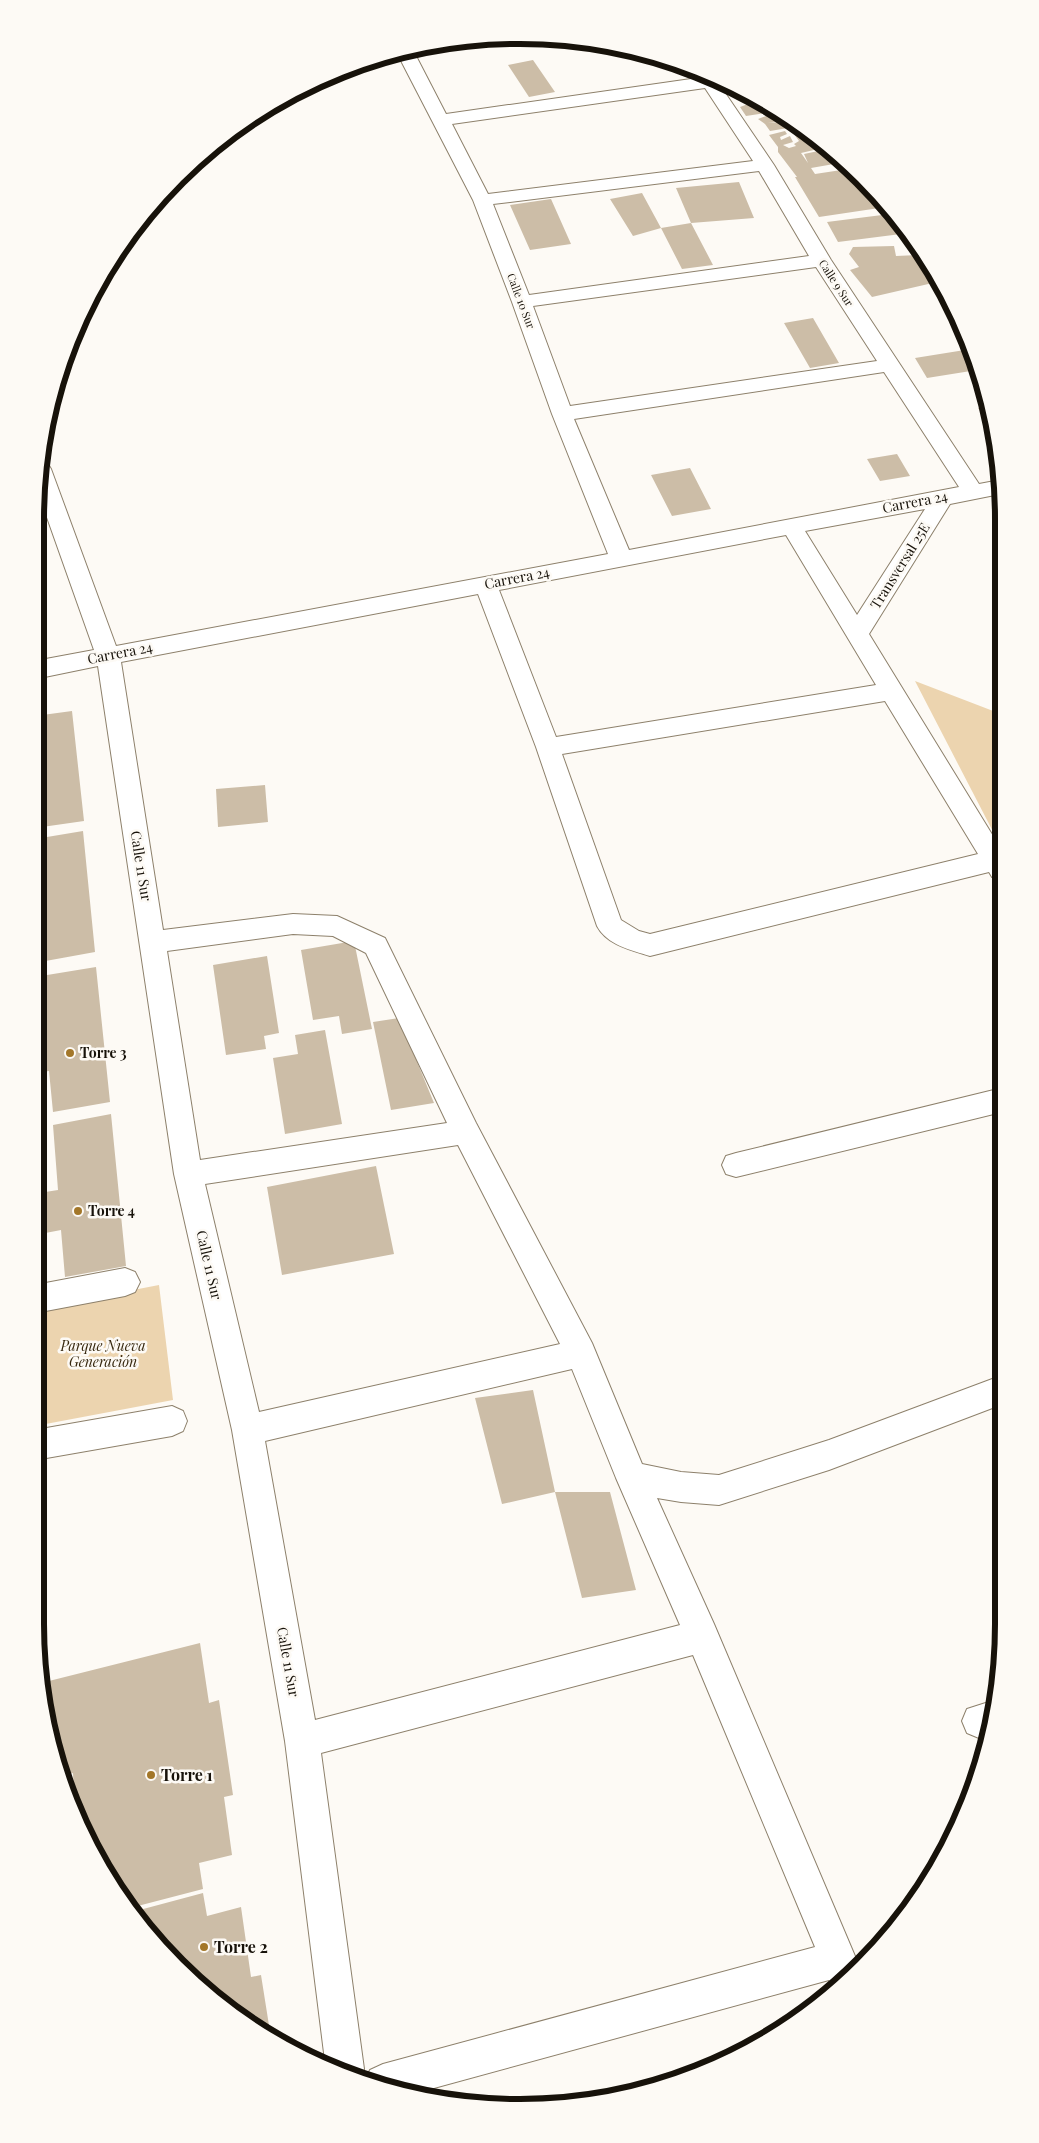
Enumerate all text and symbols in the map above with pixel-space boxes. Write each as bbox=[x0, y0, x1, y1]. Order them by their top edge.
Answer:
street label: Calle 9 Sur bbox=[816, 256, 857, 309]
street label: Calle 10 Sur bbox=[504, 271, 539, 331]
street label: Carrera 24 bbox=[881, 486, 949, 517]
street label: Transversal 25E bbox=[865, 519, 934, 612]
street label: Carrera 24 bbox=[483, 562, 551, 593]
street label: Carrera 24 bbox=[86, 637, 154, 668]
street label: Calle 11 Sur bbox=[127, 829, 157, 903]
place label: Torre 3 bbox=[80, 1043, 127, 1062]
marker: Torre 3 bbox=[64, 1047, 76, 1059]
place label: Torre 4 bbox=[88, 1201, 135, 1220]
marker: Torre 4 bbox=[72, 1205, 84, 1217]
street label: Calle 11 Sur bbox=[192, 1228, 227, 1302]
park label: Parque Nueva Generación bbox=[59, 1336, 146, 1371]
street label: Calle 11 Sur bbox=[273, 1625, 304, 1699]
place label: Torre 1 bbox=[161, 1764, 213, 1785]
marker: Torre 1 bbox=[145, 1769, 157, 1781]
place label: Torre 2 bbox=[214, 1936, 268, 1957]
marker: Torre 2 bbox=[198, 1941, 210, 1953]

